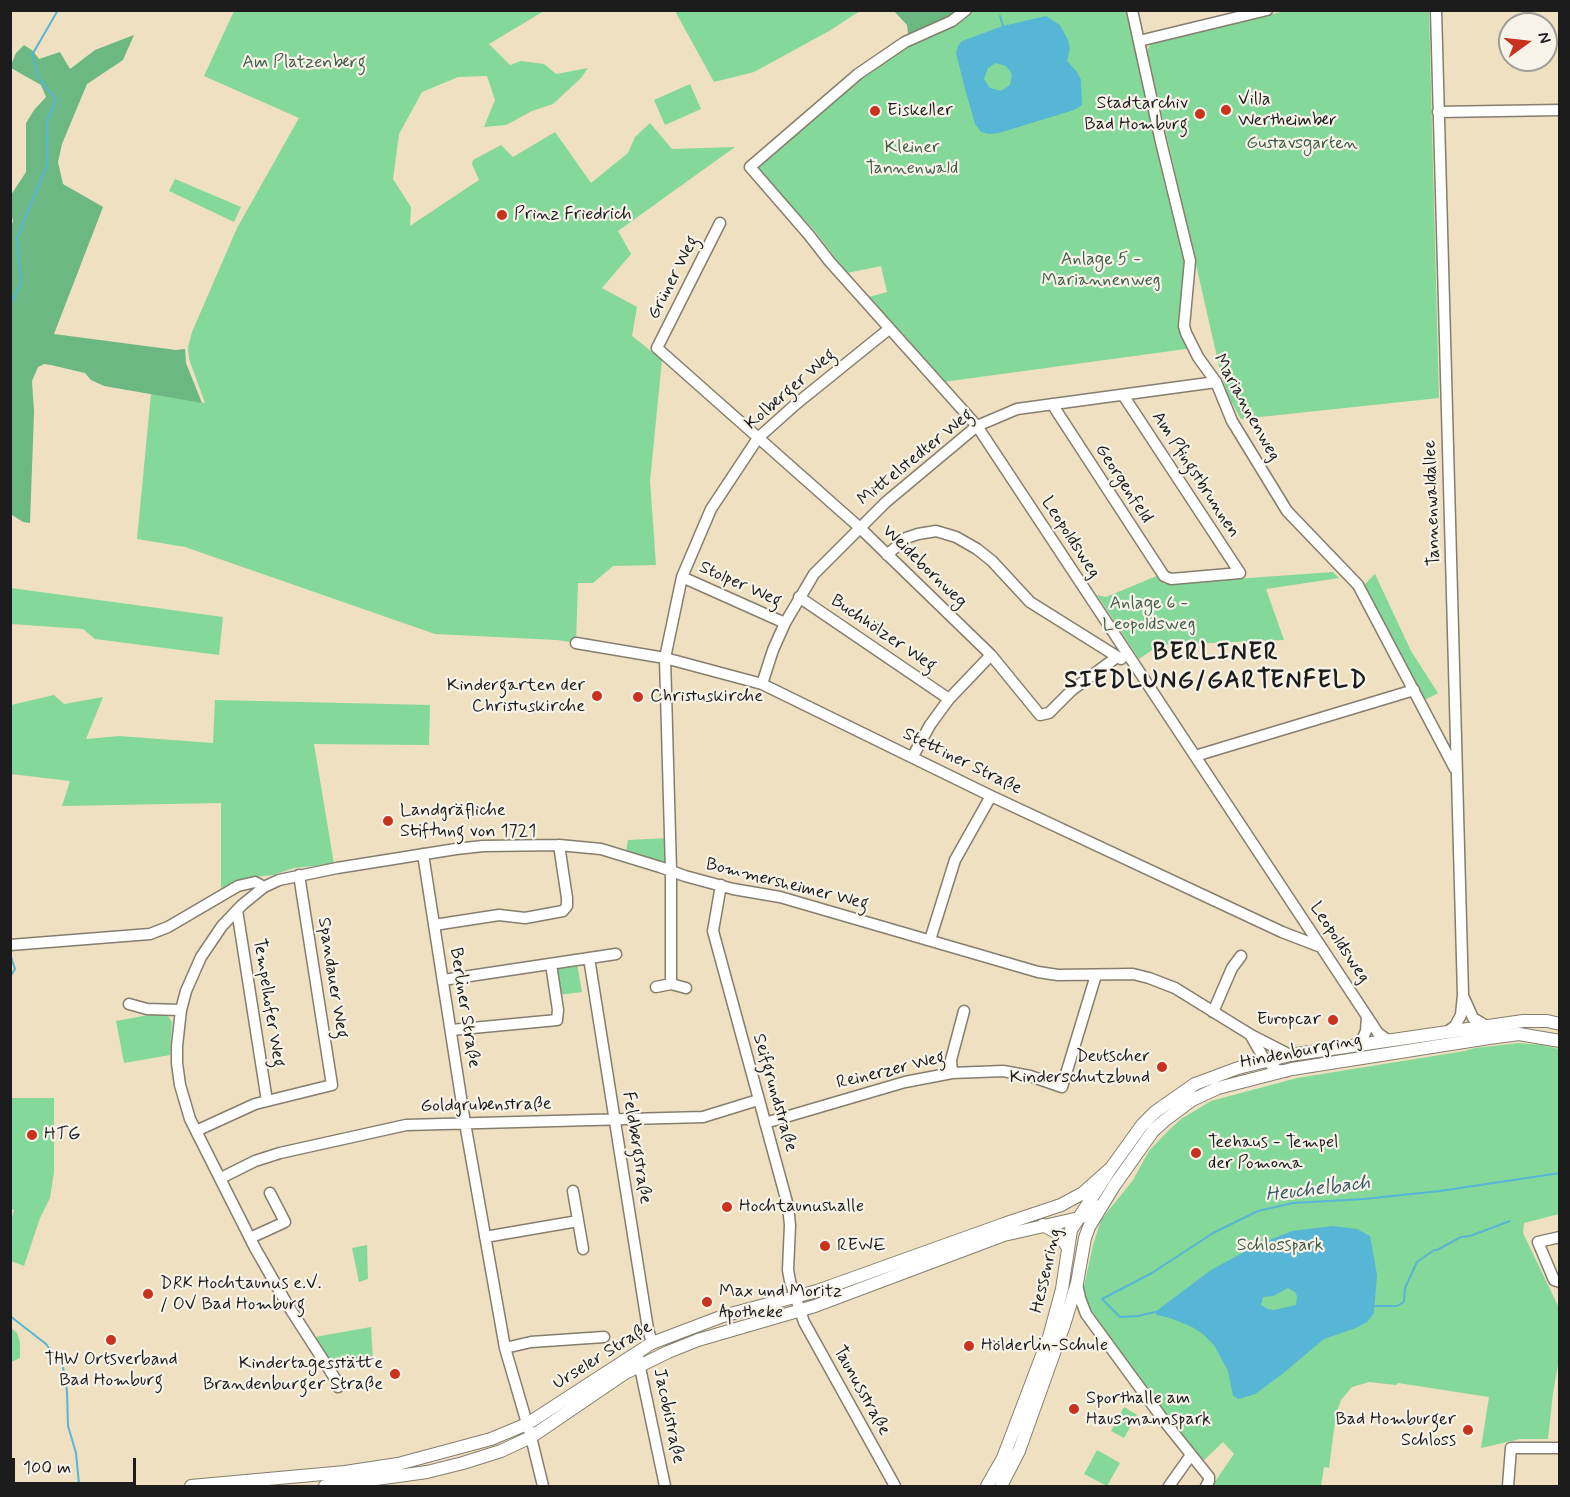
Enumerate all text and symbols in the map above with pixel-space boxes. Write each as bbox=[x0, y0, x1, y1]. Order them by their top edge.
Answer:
north arrow bbox=[1498, 12, 1558, 72]
text: N bbox=[1532, 30, 1555, 46]
park label: Am Platzenberg bbox=[242, 52, 366, 74]
place label: Villa Wertheimber bbox=[1238, 89, 1337, 132]
place label: Stadtarchiv Bad Homburg bbox=[1084, 93, 1188, 136]
place label: Eiskeller bbox=[887, 100, 953, 122]
marker: Villa Wertheimber bbox=[1219, 103, 1233, 117]
marker: Eiskeller bbox=[868, 104, 882, 118]
marker: Stadtarchiv Bad Homburg bbox=[1193, 107, 1207, 121]
park label: Gustavsgarten bbox=[1246, 133, 1358, 155]
park label: Kleiner Tannenwald bbox=[866, 137, 958, 180]
place label: Prinz Friedrich bbox=[514, 204, 632, 226]
marker: Prinz Friedrich bbox=[495, 208, 509, 222]
street label: Grüner Weg bbox=[644, 233, 704, 323]
park label: Anlage 5 - Mariannenweg bbox=[1041, 249, 1161, 292]
street label: Kolberger Weg bbox=[741, 345, 841, 435]
street label: Mariannenweg bbox=[1208, 351, 1284, 465]
street label: Mittelstedter Weg bbox=[854, 405, 978, 511]
street label: Am Pfingstbrunnen bbox=[1146, 408, 1244, 542]
street label: Georgenfeld bbox=[1089, 440, 1157, 528]
street label: Tannenwaldallee bbox=[1420, 440, 1446, 566]
street label: Leopoldsweg bbox=[1036, 493, 1104, 583]
street label: Weidebornweg bbox=[877, 521, 971, 613]
street label: Stolper Weg bbox=[695, 557, 785, 613]
street label: Buchhölzer Weg bbox=[826, 591, 940, 677]
park label: Anlage 6 - Leopoldsweg bbox=[1103, 593, 1195, 636]
district label: BERLINER SIEDLUNG/GARTENFELD bbox=[1061, 640, 1371, 696]
place label: Kindergarten der Christuskirche bbox=[447, 675, 585, 718]
place label: Christuskirche bbox=[650, 686, 763, 708]
marker: Kindergarten der Christuskirche bbox=[590, 689, 604, 703]
marker: Christuskirche bbox=[631, 690, 645, 704]
street label: Stettiner Straße bbox=[899, 724, 1025, 800]
place label: Landgräfliche Stiftung von 1721 bbox=[400, 800, 536, 842]
marker: Landgräfliche Stiftung von 1721 bbox=[381, 814, 395, 828]
street label: Bommersheimer Weg bbox=[703, 854, 871, 916]
street label: Leopoldsweg bbox=[1304, 898, 1374, 988]
street label: Spandauer Weg bbox=[312, 916, 352, 1040]
street label: Tempelhofer Weg bbox=[247, 937, 289, 1069]
street label: Berliner Straße bbox=[444, 946, 484, 1070]
place label: Europcar bbox=[1257, 1009, 1321, 1031]
marker: Europcar bbox=[1326, 1013, 1340, 1027]
street label: Hindenburgring bbox=[1238, 1030, 1364, 1074]
street label: Seifgrundstraße bbox=[747, 1032, 801, 1154]
place label: Deutscher Kinderschutzbund bbox=[1010, 1046, 1150, 1088]
street label: Reinerzer Weg bbox=[835, 1047, 947, 1095]
marker: Deutscher Kinderschutzbund bbox=[1155, 1060, 1169, 1074]
street label: Feldbergstraße bbox=[616, 1090, 656, 1206]
street label: Goldgrubenstraße bbox=[420, 1094, 552, 1118]
place label: HTG bbox=[44, 1124, 80, 1146]
marker: HTG bbox=[25, 1128, 39, 1142]
place label: Teehaus - Tempel der Pomona bbox=[1208, 1132, 1339, 1174]
marker: Teehaus - Tempel der Pomona bbox=[1189, 1146, 1203, 1160]
water label: Heuchelbach bbox=[1264, 1172, 1372, 1208]
place label: Hochtaunushalle bbox=[739, 1196, 864, 1218]
marker: Hochtaunushalle bbox=[720, 1200, 734, 1214]
street label: Hessenring bbox=[1027, 1227, 1067, 1315]
place label: REWE bbox=[837, 1235, 886, 1257]
park label: Schlosspark bbox=[1237, 1235, 1323, 1257]
marker: REWE bbox=[818, 1239, 832, 1253]
place label: DRK Hochtaunus e.V. / OV Bad Homburg bbox=[160, 1273, 321, 1316]
place label: Max und Moritz Apotheke bbox=[719, 1281, 842, 1324]
marker: DRK Hochtaunus e.V. / OV Bad Homburg bbox=[141, 1287, 155, 1301]
marker: Max und Moritz Apotheke bbox=[700, 1295, 714, 1309]
street label: Urseler Straße bbox=[549, 1317, 657, 1395]
marker: THW Ortsverband Bad Homburg bbox=[104, 1333, 118, 1347]
place label: Hölderlin-Schule bbox=[981, 1335, 1108, 1357]
marker: Hölderlin-Schule bbox=[962, 1339, 976, 1353]
street label: Taunusstraße bbox=[828, 1342, 894, 1440]
place label: THW Ortsverband Bad Homburg bbox=[44, 1349, 178, 1392]
place label: Kindertagesstätte Brandenburger Straße bbox=[203, 1353, 383, 1396]
street label: Jacobistraße bbox=[647, 1366, 689, 1466]
marker: Kindertagesstätte Brandenburger Straße bbox=[388, 1367, 402, 1381]
place label: Sporthalle am Hausmannspark bbox=[1086, 1388, 1211, 1430]
marker: Sporthalle am Hausmannspark bbox=[1067, 1402, 1081, 1416]
place label: Bad Homburger Schloss bbox=[1335, 1409, 1456, 1452]
marker: Bad Homburger Schloss bbox=[1461, 1423, 1475, 1437]
scale bar bbox=[15, 1446, 140, 1484]
text: 100 m bbox=[23, 1456, 71, 1480]

